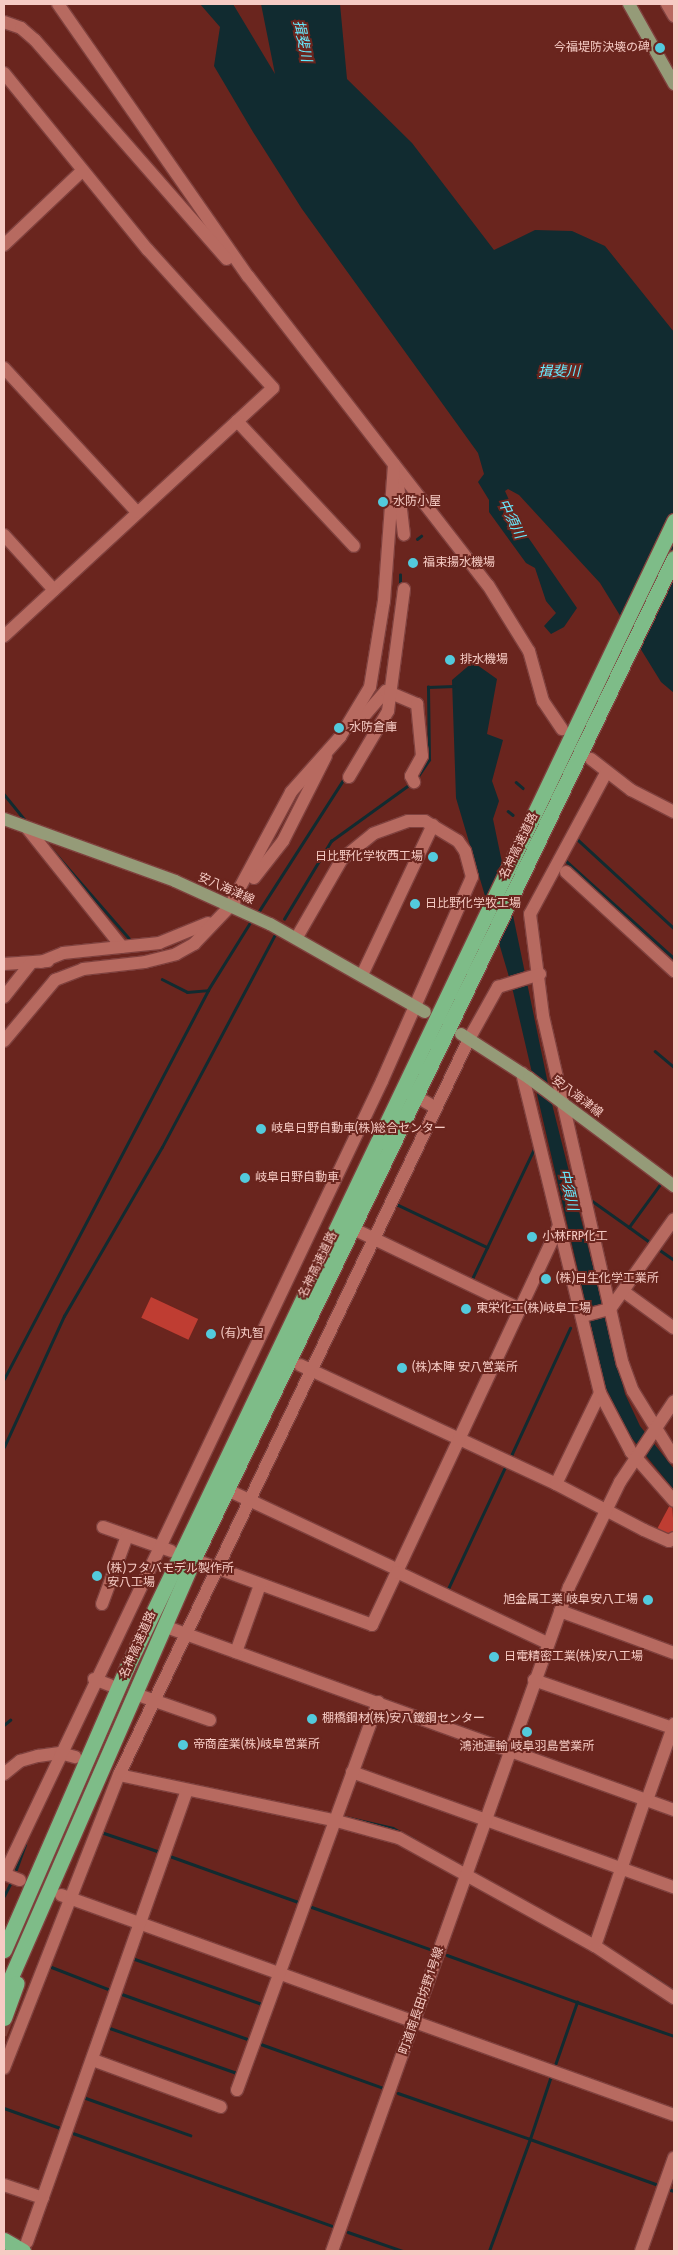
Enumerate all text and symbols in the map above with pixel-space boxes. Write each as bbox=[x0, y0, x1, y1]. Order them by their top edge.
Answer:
water label: 揖斐川 bbox=[289, 19, 315, 63]
place label: 今福堤防決壊の碑 bbox=[554, 41, 650, 55]
marker: 今福堤防決壊の碑 bbox=[654, 42, 666, 54]
water label: 揖斐川 bbox=[538, 364, 580, 380]
place label: 水防小屋 bbox=[393, 495, 441, 509]
marker: 水防小屋 bbox=[377, 496, 389, 508]
water label: 中須川 bbox=[494, 496, 528, 542]
place label: 福束揚水機場 bbox=[423, 556, 495, 570]
marker: 福束揚水機場 bbox=[407, 557, 419, 569]
place label: 排水機場 bbox=[460, 653, 508, 667]
marker: 排水機場 bbox=[444, 654, 456, 666]
place label: 水防倉庫 bbox=[349, 721, 397, 735]
marker: 水防倉庫 bbox=[333, 722, 345, 734]
street label: 名神高速道路 bbox=[497, 810, 541, 882]
place label: 日比野化学牧西工場 bbox=[315, 850, 423, 864]
marker: 日比野化学牧西工場 bbox=[427, 851, 439, 863]
street label: 安八海津線 bbox=[196, 870, 256, 908]
place label: 日比野化学牧工場 bbox=[425, 897, 521, 911]
marker: 日比野化学牧工場 bbox=[409, 898, 421, 910]
street label: 安八海津線 bbox=[549, 1073, 605, 1121]
place label: 岐阜日野自動車(株)総合センター bbox=[271, 1122, 446, 1136]
marker: 岐阜日野自動車(株)総合センター bbox=[255, 1123, 267, 1135]
water label: 中須川 bbox=[555, 1168, 581, 1212]
place label: 岐阜日野自動車 bbox=[255, 1171, 339, 1185]
marker: 岐阜日野自動車 bbox=[239, 1172, 251, 1184]
street label: 名神高速道路 bbox=[296, 1229, 340, 1301]
place label: 小林FRP化工 bbox=[542, 1230, 608, 1244]
marker: 小林FRP化工 bbox=[526, 1231, 538, 1243]
place label: (株)日生化学工業所 bbox=[556, 1272, 659, 1286]
marker: (株)日生化学工業所 bbox=[540, 1273, 552, 1285]
place label: 東栄化工(株)岐阜工場 bbox=[476, 1302, 591, 1316]
marker: 東栄化工(株)岐阜工場 bbox=[460, 1303, 472, 1315]
place label: (有)丸智 bbox=[221, 1327, 264, 1341]
marker: (有)丸智 bbox=[205, 1328, 217, 1340]
place label: (株)本陣 安八営業所 bbox=[412, 1361, 518, 1375]
marker: (株)本陣 安八営業所 bbox=[396, 1362, 408, 1374]
place label: (株)フタバモデル製作所 安八工場 bbox=[107, 1562, 234, 1590]
marker: (株)フタバモデル製作所 安八工場 bbox=[91, 1570, 103, 1582]
place label: 旭金属工業 岐阜安八工場 bbox=[503, 1593, 638, 1607]
marker: 旭金属工業 岐阜安八工場 bbox=[642, 1594, 654, 1606]
street label: 名神高速道路 bbox=[117, 1609, 159, 1681]
place label: 日電精密工業(株)安八工場 bbox=[504, 1650, 643, 1664]
marker: 日電精密工業(株)安八工場 bbox=[488, 1651, 500, 1663]
place label: 棚橋鋼材(株)安八鐵鋼センター bbox=[322, 1712, 485, 1726]
marker: 棚橋鋼材(株)安八鐵鋼センター bbox=[306, 1713, 318, 1725]
marker: 鴻池運輸 岐阜羽島営業所 bbox=[521, 1726, 533, 1738]
place label: 帝商産業(株)岐阜営業所 bbox=[193, 1738, 320, 1752]
marker: 帝商産業(株)岐阜営業所 bbox=[177, 1739, 189, 1751]
place label: 鴻池運輸 岐阜羽島営業所 bbox=[460, 1740, 594, 1754]
street label: 町道南長田坊野1号線 bbox=[397, 1945, 447, 2057]

